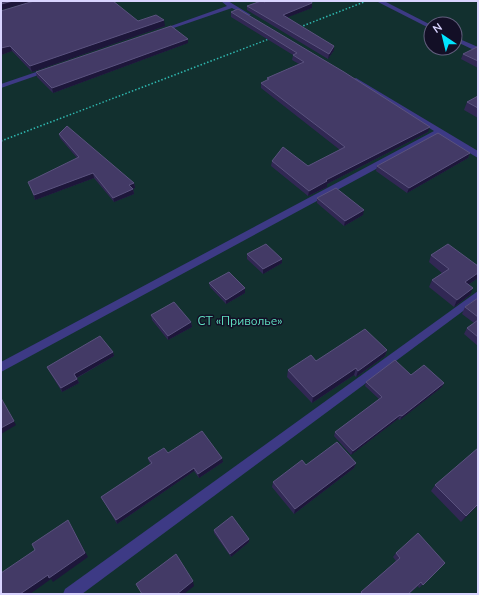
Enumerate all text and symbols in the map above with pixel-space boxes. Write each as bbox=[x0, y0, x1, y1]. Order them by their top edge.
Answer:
north arrow bbox=[423, 16, 463, 56]
text: N bbox=[430, 20, 445, 37]
park label: СТ «Приволье» bbox=[197, 313, 283, 329]

